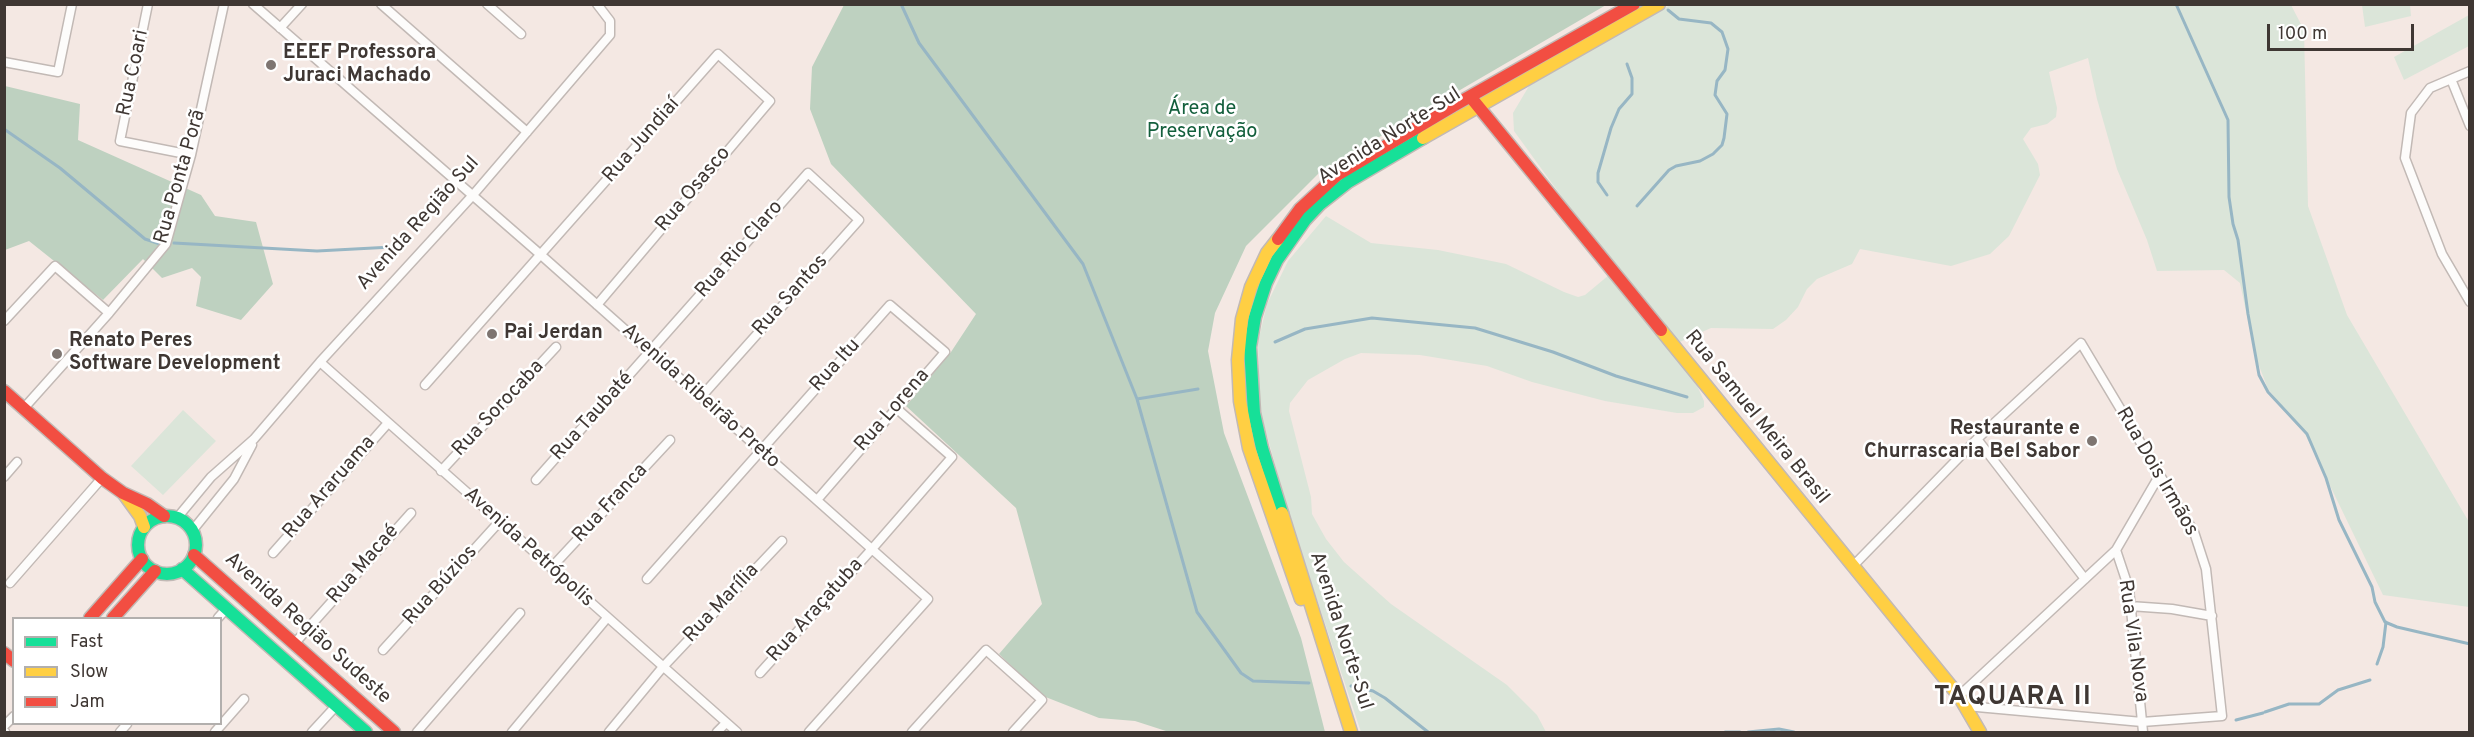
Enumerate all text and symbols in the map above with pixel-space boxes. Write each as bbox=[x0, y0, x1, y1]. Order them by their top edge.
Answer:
scale bar bbox=[2270, 12, 2417, 50]
text: 100 m bbox=[2278, 23, 2327, 46]
street label: Rua Coari bbox=[113, 28, 155, 118]
place label: EEEF Professora Juraci Machado bbox=[283, 42, 436, 89]
marker: EEEF Professora Juraci Machado bbox=[264, 58, 278, 72]
street label: Avenida Norte-Sul bbox=[1314, 83, 1466, 191]
street label: Rua Jundiaí bbox=[598, 93, 686, 189]
park label: Área de Preservação bbox=[1147, 98, 1257, 145]
street label: Rua Ponta Porã bbox=[150, 107, 212, 247]
street label: Rua Osasco bbox=[651, 142, 737, 238]
street label: Avenida Região Sul bbox=[353, 152, 485, 296]
street label: Rua Rio Claro bbox=[691, 196, 789, 304]
street label: Rua Santos bbox=[748, 250, 834, 342]
street label: Avenida Ribeirão Preto bbox=[616, 320, 784, 474]
place label: Pai Jerdan bbox=[504, 322, 603, 346]
street label: Rua Samuel Meira Brasil bbox=[1679, 326, 1833, 510]
marker: Pai Jerdan bbox=[485, 327, 499, 341]
place label: Renato Peres Software Development bbox=[69, 330, 280, 377]
street label: Rua Itu bbox=[806, 334, 866, 398]
marker: Renato Peres Software Development bbox=[50, 347, 64, 361]
street label: Rua Sorocaba bbox=[448, 356, 550, 462]
street label: Rua Lorena bbox=[850, 365, 936, 457]
street label: Rua Taubaté bbox=[547, 367, 639, 467]
street label: Rua Dois Irmãos bbox=[2109, 403, 2203, 541]
place label: Restaurante e Churrascaria Bel Sabor bbox=[1864, 418, 2080, 465]
street label: Rua Araruama bbox=[279, 432, 381, 544]
marker: Restaurante e Churrascaria Bel Sabor bbox=[2085, 434, 2099, 448]
street label: Rua Franca bbox=[568, 459, 654, 549]
street label: Avenida Petrópolis bbox=[458, 483, 598, 613]
street label: Rua Macaé bbox=[323, 520, 405, 610]
street label: Rua Búzios bbox=[399, 541, 483, 631]
street label: Avenida Região Sudeste bbox=[219, 548, 395, 710]
street label: Avenida Norte-Sul bbox=[1303, 549, 1377, 713]
street label: Rua Araçatuba bbox=[763, 554, 869, 668]
street label: Rua Marília bbox=[679, 559, 765, 649]
street label: Rua Vila Nova bbox=[2112, 578, 2152, 704]
legend bbox=[12, 617, 222, 725]
text: Fast bbox=[70, 631, 103, 654]
text: Slow bbox=[70, 661, 108, 684]
district label: TAQUARA II bbox=[1934, 683, 2092, 715]
text: Jam bbox=[70, 691, 105, 714]

